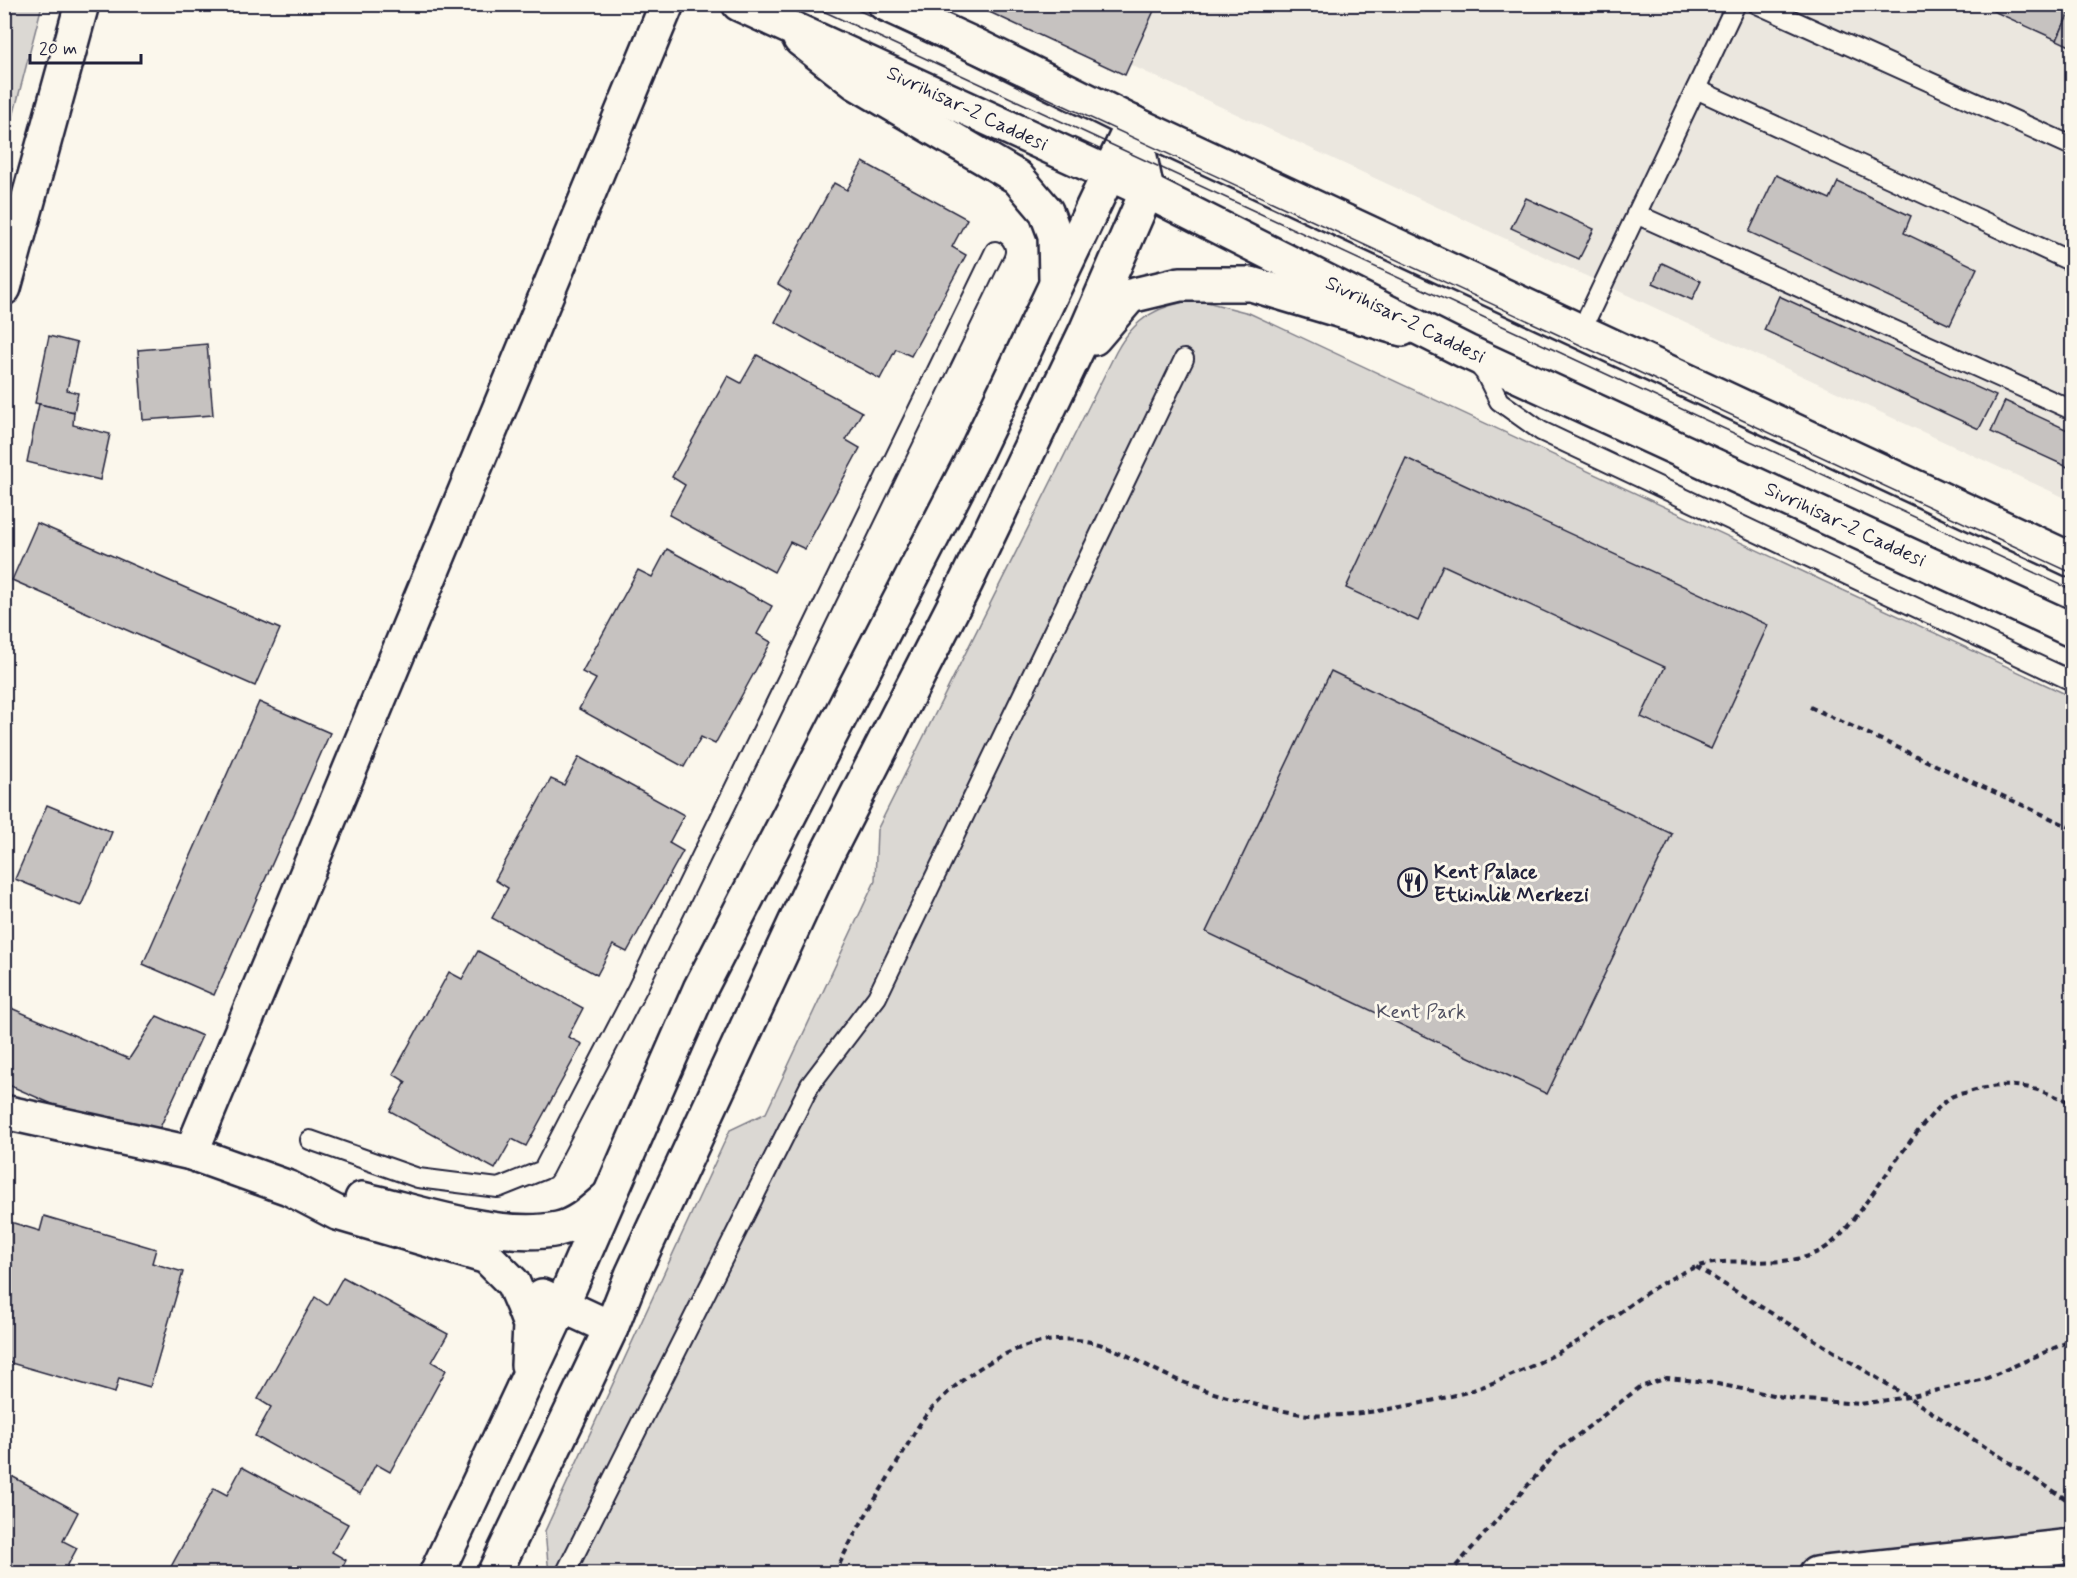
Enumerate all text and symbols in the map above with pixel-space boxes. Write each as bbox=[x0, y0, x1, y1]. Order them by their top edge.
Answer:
scale bar bbox=[30, 27, 141, 65]
text: 20 m bbox=[39, 37, 77, 61]
street label: Sivrihisar-2 Caddesi bbox=[882, 60, 1052, 158]
street label: Sivrihisar-2 Caddesi bbox=[1321, 270, 1489, 370]
street label: Sivrihisar-2 Caddesi bbox=[1760, 476, 1930, 574]
place label: Kent Palace Etkinlik Merkezi bbox=[1434, 859, 1589, 909]
restaurant icon: Kent Palace Etkinlik Merkezi bbox=[1397, 867, 1429, 899]
park label: Kent Park bbox=[1376, 999, 1466, 1026]

